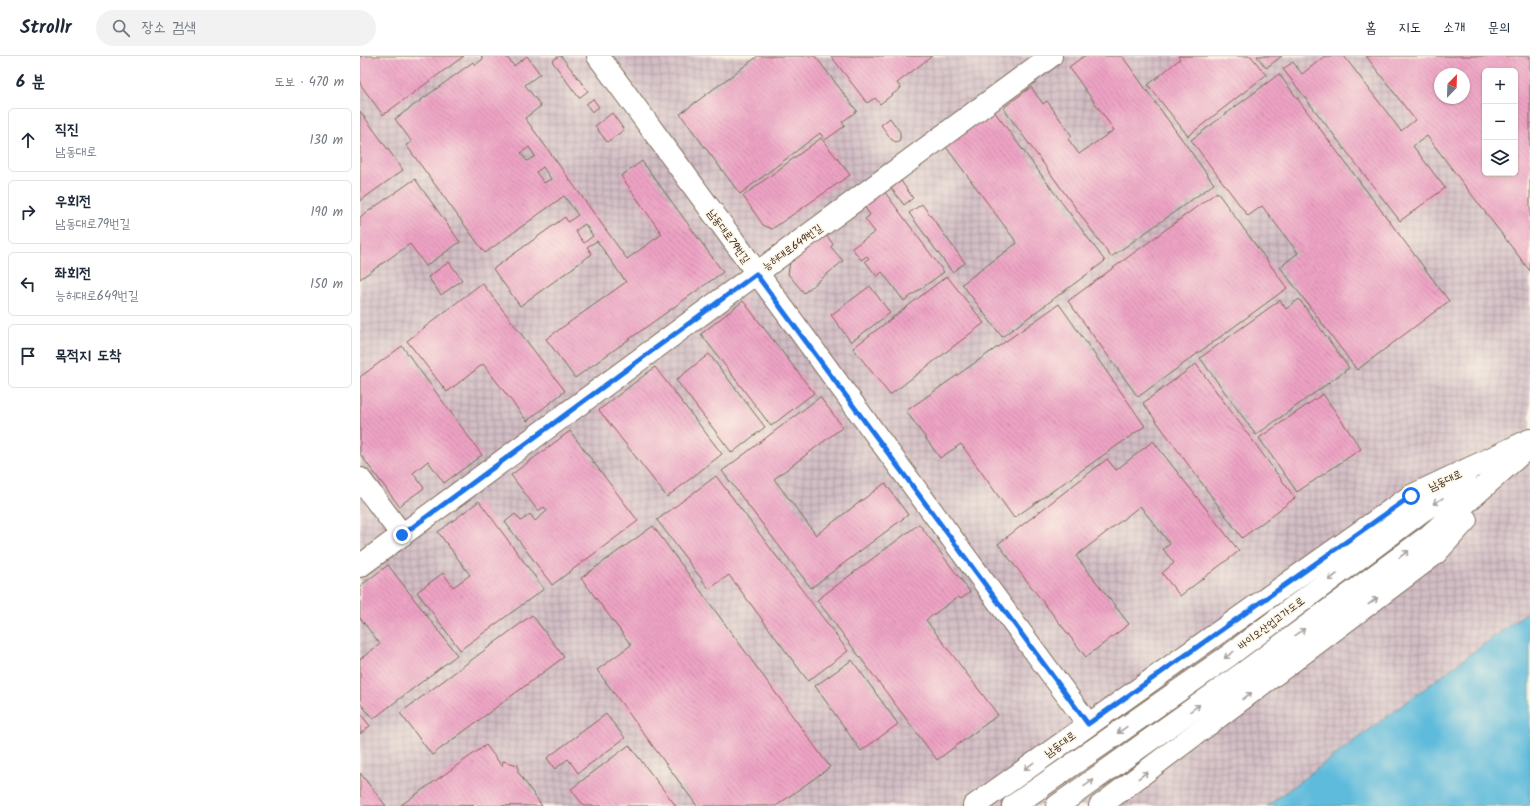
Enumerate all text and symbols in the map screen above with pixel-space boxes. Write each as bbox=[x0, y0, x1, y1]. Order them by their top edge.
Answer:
search box bbox=[96, 10, 376, 46]
text: Strollr bbox=[20, 13, 72, 43]
text: 장소 검색 bbox=[142, 16, 196, 40]
icon: search bbox=[110, 17, 132, 39]
text: 홈 bbox=[1365, 17, 1376, 39]
text: 지도 bbox=[1398, 17, 1421, 39]
text: 소개 bbox=[1443, 17, 1465, 39]
text: 문의 bbox=[1487, 17, 1510, 39]
north arrow bbox=[1434, 68, 1470, 104]
map controls bbox=[1482, 68, 1518, 176]
button: + bbox=[1482, 68, 1518, 104]
text: 6 분 bbox=[16, 69, 45, 96]
text: 도보 · 470 m bbox=[274, 72, 344, 93]
button: − bbox=[1482, 104, 1518, 140]
text: 직진 bbox=[55, 118, 79, 142]
icon: ahead bbox=[17, 129, 39, 151]
text: 130 m bbox=[309, 130, 343, 151]
button: layers bbox=[1482, 140, 1518, 176]
text: 남동대로 bbox=[55, 142, 97, 163]
text: 우회전 bbox=[55, 190, 91, 214]
icon: right bbox=[17, 201, 39, 223]
text: 190 m bbox=[311, 202, 343, 223]
street label: 남동대로79번길 bbox=[702, 206, 754, 268]
text: 남동대로79번길 bbox=[55, 214, 130, 235]
street label: 능허대로649번길 bbox=[759, 220, 827, 276]
text: 좌회전 bbox=[55, 262, 91, 286]
icon: left bbox=[17, 273, 39, 295]
text: 150 m bbox=[310, 274, 343, 295]
text: 능허대로649번길 bbox=[55, 286, 139, 307]
text: 목적지 도착 bbox=[55, 344, 121, 368]
icon: arrive bbox=[17, 345, 39, 367]
street label: 남동대로 bbox=[1426, 465, 1465, 497]
route start bbox=[1402, 487, 1420, 505]
one-way arrow bbox=[1432, 497, 1444, 505]
route end bbox=[393, 526, 411, 544]
one-way arrow bbox=[1399, 550, 1410, 558]
one-way arrow bbox=[1327, 573, 1338, 582]
street label: 바이오산업고가도로 bbox=[1234, 593, 1309, 655]
one-way arrow bbox=[1367, 597, 1378, 605]
one-way arrow bbox=[1294, 627, 1305, 636]
one-way arrow bbox=[1223, 651, 1234, 659]
one-way arrow bbox=[1241, 692, 1252, 701]
one-way arrow bbox=[1189, 704, 1200, 712]
one-way arrow bbox=[1117, 726, 1128, 734]
street label: 남동대로 bbox=[1041, 727, 1080, 762]
one-way arrow bbox=[1024, 762, 1035, 770]
one-way arrow bbox=[1137, 771, 1148, 779]
one-way arrow bbox=[1083, 779, 1094, 787]

